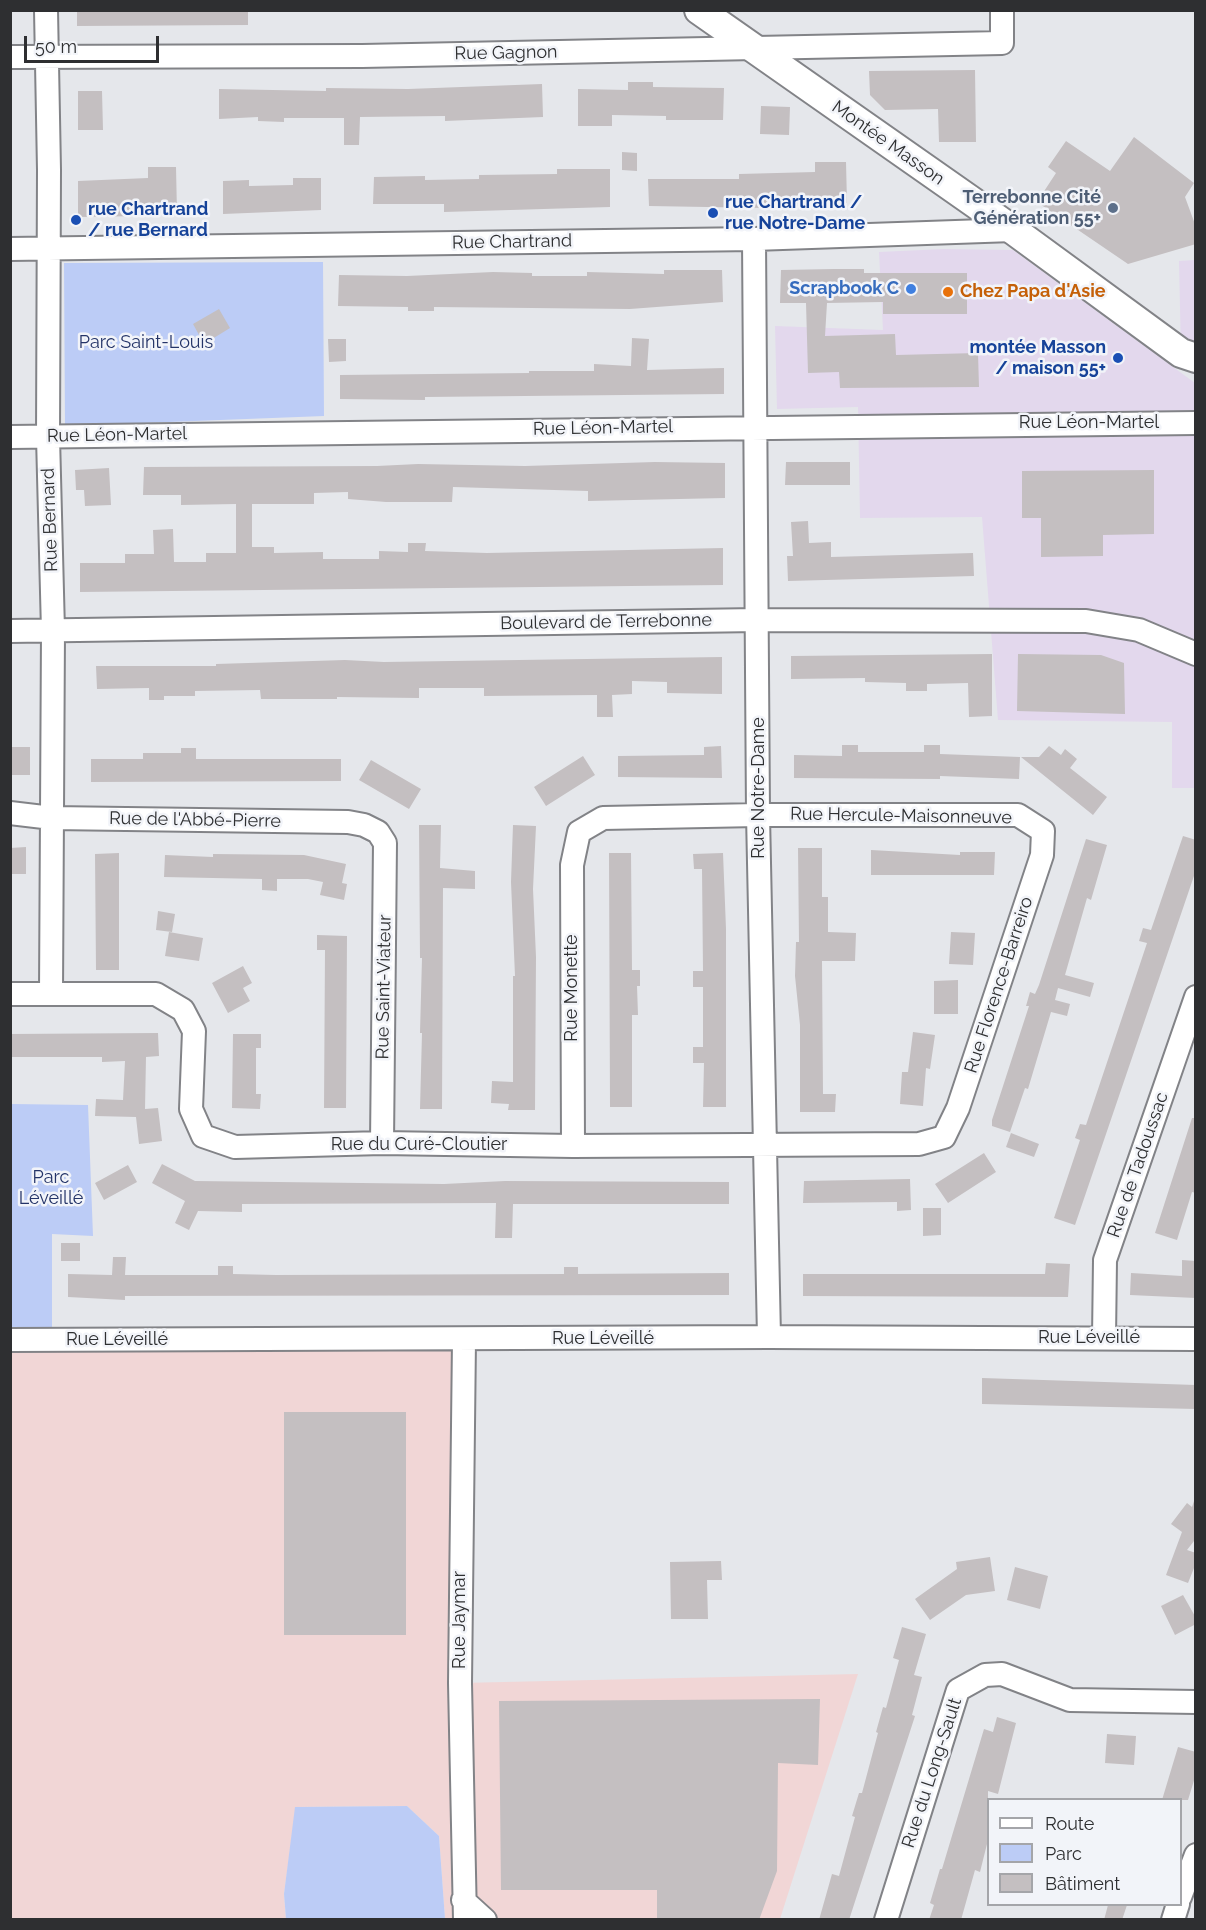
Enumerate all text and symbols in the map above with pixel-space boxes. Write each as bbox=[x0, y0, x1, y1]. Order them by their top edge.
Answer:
scale bar bbox=[27, 24, 162, 62]
text: 50 m bbox=[35, 36, 77, 57]
street label: Rue Gagnon bbox=[454, 41, 558, 65]
street label: Montée Masson bbox=[828, 96, 948, 190]
place label: Terrebonne Cité Génération 55+ bbox=[963, 187, 1101, 230]
place label: rue Chartrand / rue Notre-Dame bbox=[725, 192, 865, 234]
place label: rue Chartrand / rue Bernard bbox=[88, 199, 208, 242]
marker: Terrebonne Cité Génération 55+ bbox=[1106, 201, 1120, 215]
marker: rue Chartrand / rue Notre-Dame bbox=[706, 206, 720, 220]
marker: rue Chartrand / rue Bernard bbox=[69, 213, 83, 227]
street label: Rue Chartrand bbox=[452, 230, 572, 254]
place label: Scrapbook C bbox=[789, 278, 899, 300]
place label: Chez Papa d'Asie bbox=[960, 281, 1106, 303]
marker: Scrapbook C bbox=[904, 282, 918, 296]
marker: Chez Papa d'Asie bbox=[941, 285, 955, 299]
park label: Parc Saint-Louis bbox=[79, 332, 213, 354]
place label: montée Masson / maison 55+ bbox=[969, 337, 1106, 380]
marker: montée Masson / maison 55+ bbox=[1111, 351, 1125, 365]
street label: Rue Léon-Martel bbox=[1019, 412, 1159, 434]
street label: Rue Léon-Martel bbox=[533, 416, 673, 440]
street label: Rue Léon-Martel bbox=[47, 423, 187, 447]
street label: Rue Bernard bbox=[37, 468, 63, 572]
street label: Boulevard de Terrebonne bbox=[500, 609, 712, 635]
street label: Rue Notre-Dame bbox=[748, 717, 770, 859]
street label: Rue Hercule-Maisonneuve bbox=[790, 803, 1012, 829]
street label: Rue de l'Abbé-Pierre bbox=[109, 808, 281, 832]
street label: Rue Florence-Barreiro bbox=[960, 894, 1038, 1076]
street label: Rue Saint-Viateur bbox=[372, 914, 396, 1060]
street label: Rue Monette bbox=[561, 934, 583, 1042]
street label: Rue de Tadoussac bbox=[1103, 1089, 1173, 1241]
street label: Rue du Curé-Cloutier bbox=[331, 1134, 507, 1156]
park label: Parc Léveillé bbox=[19, 1167, 83, 1210]
street label: Rue Léveillé bbox=[1038, 1327, 1140, 1349]
street label: Rue Léveillé bbox=[552, 1328, 654, 1350]
street label: Rue Léveillé bbox=[66, 1329, 168, 1351]
street label: Rue Jaymar bbox=[449, 1571, 471, 1669]
street label: Rue du Long-Sault bbox=[898, 1695, 966, 1851]
legend bbox=[987, 1798, 1182, 1906]
text: Route bbox=[1045, 1813, 1094, 1834]
text: Parc bbox=[1045, 1843, 1082, 1864]
text: Bâtiment bbox=[1045, 1873, 1120, 1894]

